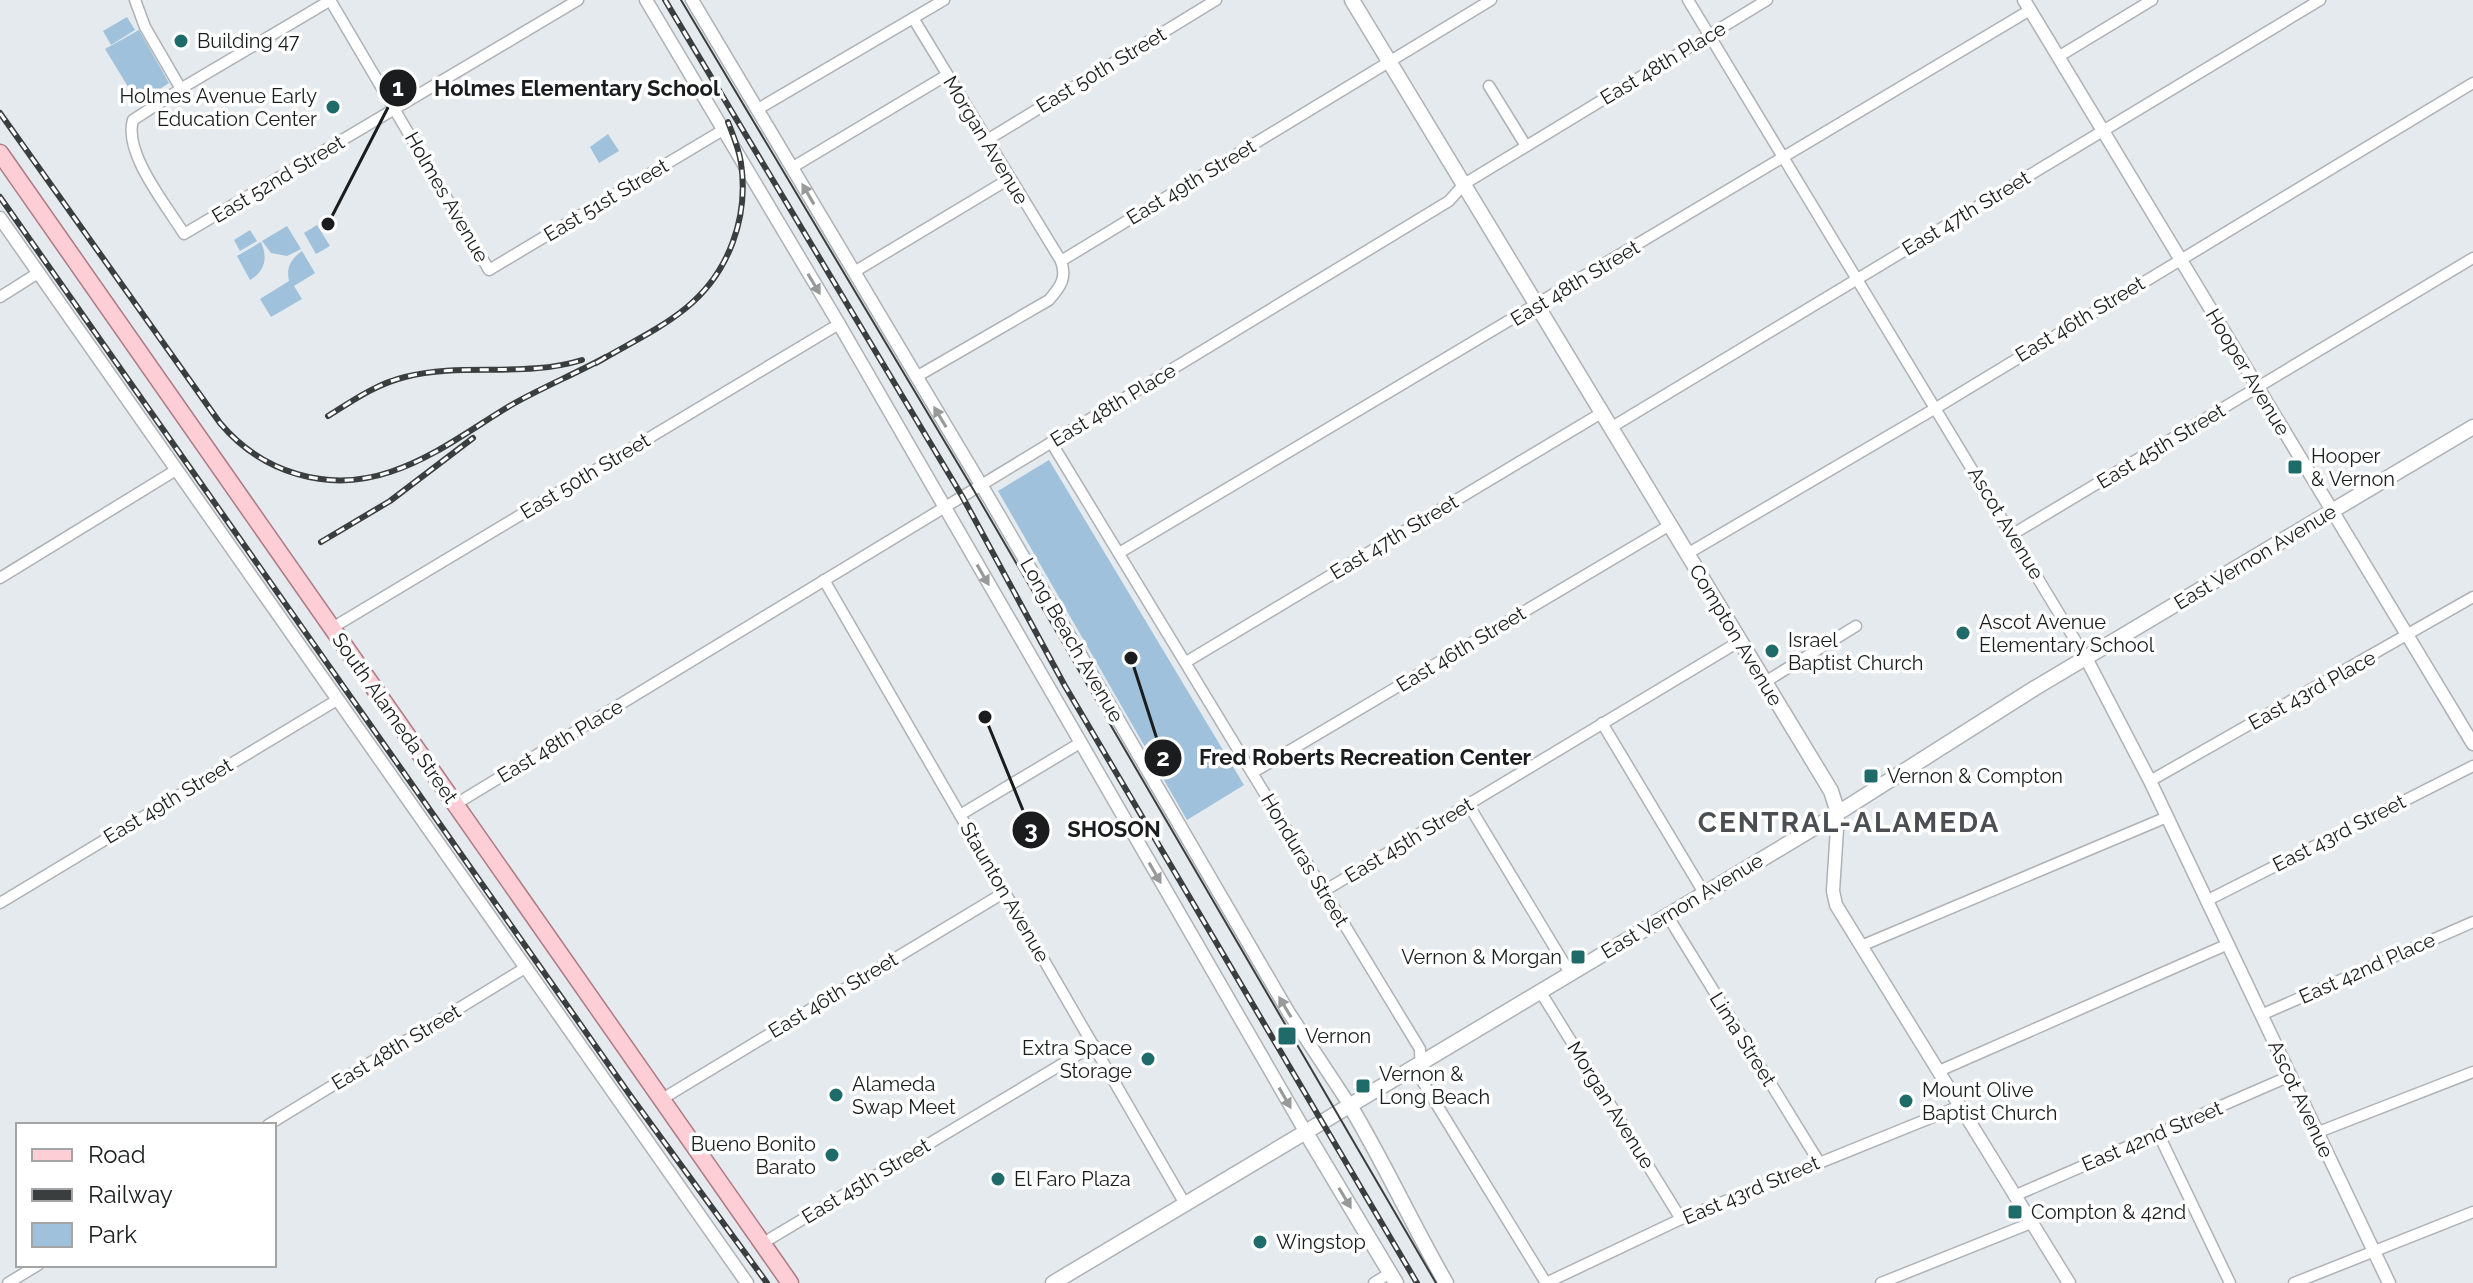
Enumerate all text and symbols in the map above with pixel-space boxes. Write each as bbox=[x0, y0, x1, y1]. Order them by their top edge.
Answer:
street label: East 48th Place bbox=[1596, 16, 1730, 110]
street label: East 50th Street bbox=[1032, 22, 1170, 118]
place label: Building 47 bbox=[197, 29, 300, 53]
marker: Building 47 bbox=[172, 32, 190, 50]
callout: Holmes Elementary School bbox=[378, 65, 736, 111]
street label: Morgan Avenue bbox=[938, 71, 1034, 209]
text: 1 bbox=[392, 73, 404, 102]
text: Holmes Elementary School bbox=[434, 75, 721, 101]
place label: Holmes Avenue Early Education Center bbox=[120, 84, 317, 131]
marker: Holmes Avenue Early Education Center bbox=[324, 98, 342, 116]
street label: Holmes Avenue bbox=[400, 128, 494, 267]
street label: East 52nd Street bbox=[207, 130, 349, 228]
street label: East 49th Street bbox=[1122, 134, 1260, 230]
street label: East 51st Street bbox=[539, 153, 673, 247]
street label: East 47th Street bbox=[1898, 165, 2035, 261]
one-way arrow bbox=[801, 182, 815, 205]
street label: East 48th Street bbox=[1506, 235, 1644, 331]
street label: East 46th Street bbox=[2011, 271, 2149, 367]
one-way arrow bbox=[807, 273, 821, 295]
street label: Hooper Avenue bbox=[2201, 304, 2295, 440]
street label: East 48th Place bbox=[1046, 358, 1180, 452]
street label: East 45th Street bbox=[2093, 398, 2230, 494]
one-way arrow bbox=[934, 406, 948, 428]
street label: East 50th Street bbox=[516, 428, 654, 524]
place label: Hooper & Vernon bbox=[2311, 444, 2395, 491]
marker: Hooper & Vernon bbox=[2286, 458, 2304, 476]
street label: Ascot Avenue bbox=[1963, 462, 2049, 584]
street label: East 47th Street bbox=[1326, 489, 1463, 585]
street label: East Vernon Avenue bbox=[2170, 499, 2341, 615]
street label: Long Beach Avenue bbox=[1015, 554, 1129, 727]
street label: Compton Avenue bbox=[1684, 560, 1788, 710]
one-way arrow bbox=[976, 564, 990, 586]
street label: East 46th Street bbox=[1392, 601, 1530, 697]
place label: Ascot Avenue Elementary School bbox=[1979, 610, 2155, 657]
marker: Ascot Avenue Elementary School bbox=[1954, 624, 1972, 642]
street label: South Alameda Street bbox=[327, 628, 463, 808]
place label: Israel Baptist Church bbox=[1788, 628, 1924, 675]
marker: Israel Baptist Church bbox=[1763, 642, 1781, 660]
street label: East 43rd Place bbox=[2244, 645, 2380, 735]
street label: East 48th Place bbox=[493, 694, 627, 788]
callout: Fred Roberts Recreation Center bbox=[1143, 735, 1547, 781]
text: 2 bbox=[1156, 743, 1170, 772]
text: Fred Roberts Recreation Center bbox=[1199, 744, 1532, 770]
street label: East 49th Street bbox=[99, 753, 237, 849]
place label: Vernon & Compton bbox=[1887, 764, 2063, 788]
marker: Vernon & Compton bbox=[1862, 767, 1880, 785]
street label: Honduras Street bbox=[1256, 789, 1354, 931]
street label: East 43rd Street bbox=[2269, 789, 2410, 877]
street label: East 45th Street bbox=[1341, 792, 1478, 888]
district label: CENTRAL-ALAMEDA bbox=[1698, 806, 2000, 839]
callout: SHOSON bbox=[1011, 807, 1177, 853]
text: 3 bbox=[1024, 815, 1038, 844]
text: SHOSON bbox=[1067, 816, 1161, 842]
street label: Staunton Avenue bbox=[955, 818, 1055, 967]
street label: East Vernon Avenue bbox=[1597, 848, 1768, 964]
one-way arrow bbox=[1148, 862, 1162, 884]
street label: East 42nd Place bbox=[2295, 927, 2439, 1009]
place label: Vernon & Morgan bbox=[1401, 945, 1562, 969]
street label: East 46th Street bbox=[764, 947, 902, 1043]
marker: Vernon & Morgan bbox=[1569, 948, 1587, 966]
street label: Lima Street bbox=[1705, 988, 1781, 1090]
one-way arrow bbox=[1278, 996, 1292, 1018]
street label: East 48th Street bbox=[327, 999, 465, 1095]
place label: Vernon bbox=[1305, 1024, 1371, 1048]
marker: Vernon bbox=[1276, 1025, 1298, 1047]
place label: Extra Space Storage bbox=[1022, 1036, 1132, 1083]
street label: Ascot Avenue bbox=[2263, 1036, 2339, 1162]
street label: Morgan Avenue bbox=[1562, 1037, 1660, 1173]
marker: Extra Space Storage bbox=[1139, 1050, 1157, 1068]
place label: Vernon & Long Beach bbox=[1379, 1062, 1490, 1109]
place label: Alameda Swap Meet bbox=[852, 1072, 956, 1119]
marker: Vernon & Long Beach bbox=[1354, 1077, 1372, 1095]
place label: Mount Olive Baptist Church bbox=[1922, 1078, 2058, 1125]
marker: Alameda Swap Meet bbox=[827, 1086, 845, 1104]
one-way arrow bbox=[1278, 1087, 1292, 1109]
marker: Mount Olive Baptist Church bbox=[1897, 1092, 1915, 1110]
street label: East 42nd Street bbox=[2078, 1095, 2226, 1176]
legend bbox=[16, 1123, 276, 1267]
place label: Bueno Bonito Barato bbox=[691, 1132, 816, 1179]
street label: East 45th Street bbox=[798, 1133, 935, 1229]
text: Road bbox=[88, 1140, 146, 1169]
marker: Bueno Bonito Barato bbox=[823, 1146, 841, 1164]
street label: East 43rd Street bbox=[1679, 1150, 1823, 1230]
place label: El Faro Plaza bbox=[1014, 1167, 1131, 1191]
marker: El Faro Plaza bbox=[989, 1170, 1007, 1188]
text: Railway bbox=[88, 1180, 173, 1209]
one-way arrow bbox=[1338, 1187, 1352, 1209]
place label: Compton & 42nd bbox=[2031, 1200, 2186, 1224]
marker: Compton & 42nd bbox=[2006, 1203, 2024, 1221]
text: Park bbox=[88, 1220, 137, 1249]
place label: Wingstop bbox=[1276, 1230, 1366, 1254]
marker: Wingstop bbox=[1251, 1233, 1269, 1251]

